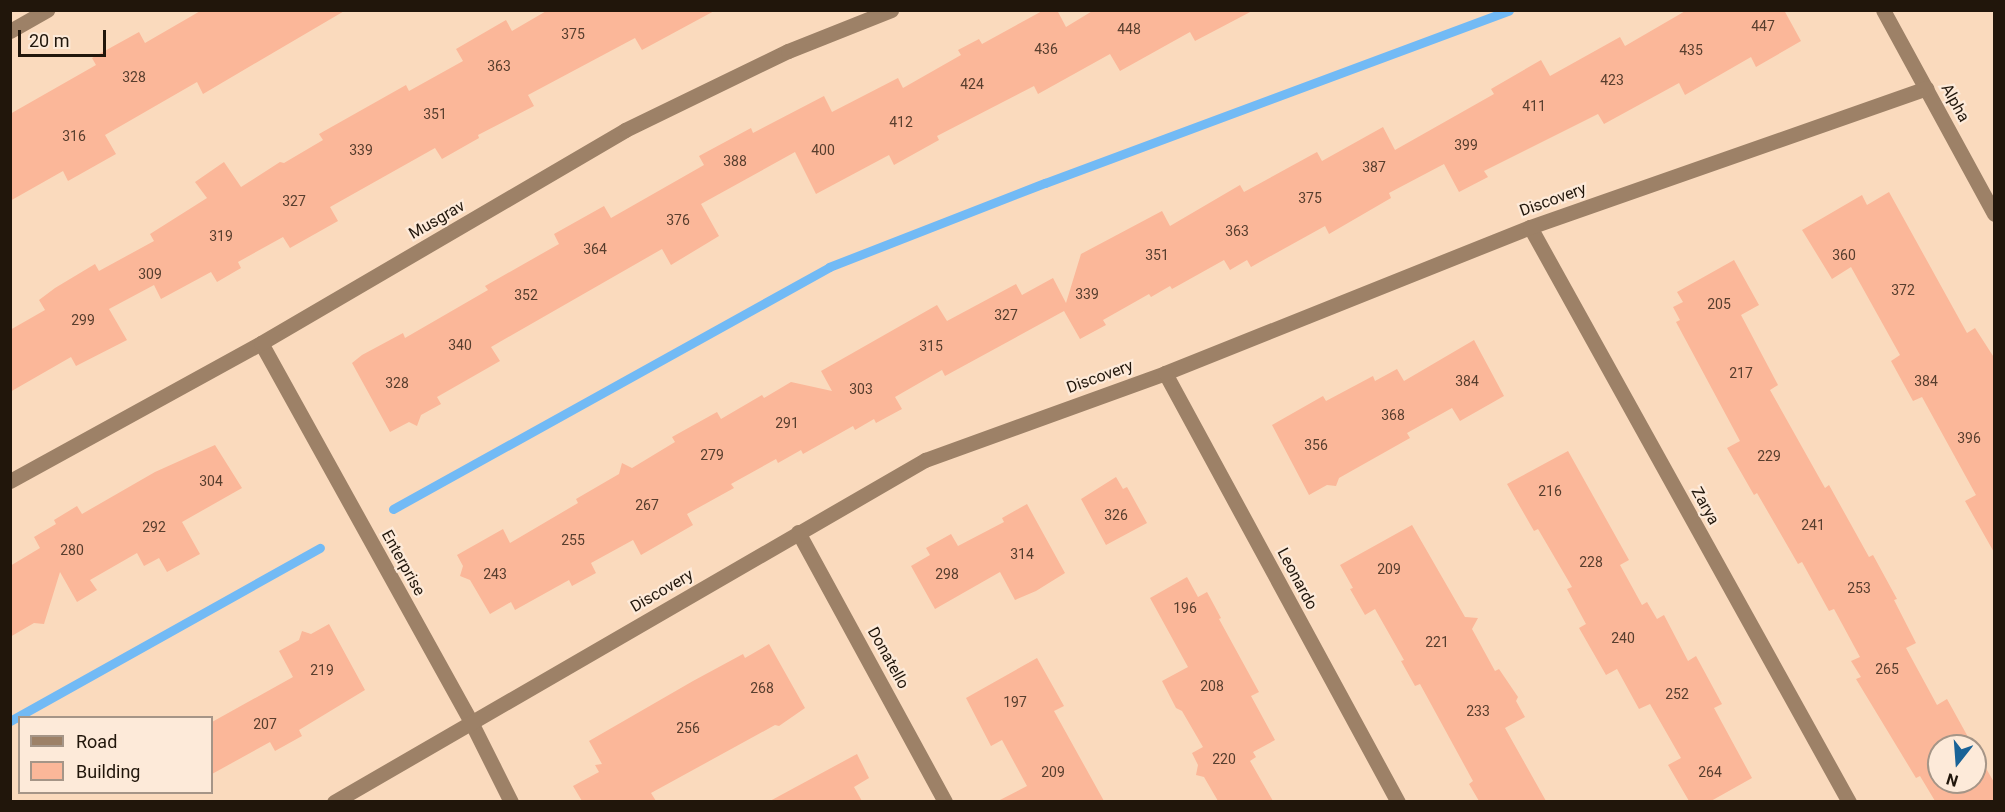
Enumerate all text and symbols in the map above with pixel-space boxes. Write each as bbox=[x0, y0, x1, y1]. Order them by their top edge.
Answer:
scale bar bbox=[21, 18, 110, 56]
house number: 447 bbox=[1751, 18, 1775, 34]
house number: 448 bbox=[1117, 21, 1141, 37]
house number: 375 bbox=[561, 26, 585, 42]
text: 20 m bbox=[29, 30, 69, 51]
house number: 436 bbox=[1034, 41, 1058, 57]
house number: 435 bbox=[1679, 42, 1703, 58]
house number: 363 bbox=[487, 58, 511, 74]
house number: 328 bbox=[122, 69, 146, 85]
house number: 423 bbox=[1600, 72, 1624, 88]
house number: 424 bbox=[960, 76, 984, 92]
street label: Alpha bbox=[1937, 80, 1973, 126]
house number: 411 bbox=[1522, 98, 1546, 114]
house number: 351 bbox=[423, 106, 447, 122]
house number: 412 bbox=[889, 114, 913, 130]
house number: 316 bbox=[62, 128, 86, 144]
house number: 399 bbox=[1454, 137, 1478, 153]
house number: 339 bbox=[349, 142, 373, 158]
house number: 400 bbox=[811, 142, 835, 158]
house number: 388 bbox=[723, 153, 747, 169]
house number: 387 bbox=[1362, 159, 1386, 175]
street label: Discovery bbox=[1517, 179, 1589, 221]
house number: 375 bbox=[1298, 190, 1322, 206]
house number: 327 bbox=[282, 193, 306, 209]
street label: Musgrav bbox=[406, 196, 468, 244]
house number: 376 bbox=[666, 212, 690, 228]
house number: 363 bbox=[1225, 223, 1249, 239]
house number: 319 bbox=[209, 228, 233, 244]
house number: 364 bbox=[583, 241, 607, 257]
house number: 351 bbox=[1145, 247, 1169, 263]
house number: 360 bbox=[1832, 247, 1856, 263]
house number: 309 bbox=[138, 266, 162, 282]
house number: 372 bbox=[1891, 282, 1915, 298]
house number: 339 bbox=[1075, 286, 1099, 302]
house number: 352 bbox=[514, 287, 538, 303]
house number: 205 bbox=[1707, 296, 1731, 312]
house number: 327 bbox=[994, 307, 1018, 323]
house number: 299 bbox=[71, 312, 95, 328]
house number: 340 bbox=[448, 337, 472, 353]
house number: 315 bbox=[919, 338, 943, 354]
street label: Discovery bbox=[1064, 356, 1136, 398]
house number: 217 bbox=[1729, 365, 1753, 381]
house number: 384 bbox=[1455, 373, 1479, 389]
house number: 384 bbox=[1914, 373, 1938, 389]
house number: 328 bbox=[385, 375, 409, 391]
house number: 303 bbox=[849, 381, 873, 397]
house number: 368 bbox=[1381, 407, 1405, 423]
house number: 291 bbox=[775, 415, 799, 431]
house number: 396 bbox=[1957, 430, 1981, 446]
house number: 356 bbox=[1304, 437, 1328, 453]
house number: 279 bbox=[700, 447, 724, 463]
house number: 229 bbox=[1757, 448, 1781, 464]
house number: 304 bbox=[199, 473, 223, 489]
house number: 216 bbox=[1538, 483, 1562, 499]
street label: Zarya bbox=[1687, 484, 1723, 528]
house number: 267 bbox=[635, 497, 659, 513]
house number: 326 bbox=[1104, 507, 1128, 523]
house number: 241 bbox=[1801, 517, 1825, 533]
house number: 292 bbox=[142, 519, 166, 535]
street label: Enterprise bbox=[377, 527, 429, 599]
house number: 255 bbox=[561, 532, 585, 548]
house number: 280 bbox=[60, 542, 84, 558]
street label: Leonardo bbox=[1273, 545, 1321, 613]
house number: 314 bbox=[1010, 546, 1034, 562]
house number: 228 bbox=[1579, 554, 1603, 570]
house number: 209 bbox=[1377, 561, 1401, 577]
street label: Discovery bbox=[627, 565, 697, 617]
house number: 243 bbox=[483, 566, 507, 582]
house number: 298 bbox=[935, 566, 959, 582]
house number: 253 bbox=[1847, 580, 1871, 596]
house number: 196 bbox=[1173, 600, 1197, 616]
street label: Donatello bbox=[863, 624, 913, 692]
house number: 240 bbox=[1611, 630, 1635, 646]
house number: 221 bbox=[1425, 634, 1449, 650]
house number: 265 bbox=[1875, 661, 1899, 677]
house number: 219 bbox=[310, 662, 334, 678]
house number: 208 bbox=[1200, 678, 1224, 694]
house number: 268 bbox=[750, 680, 774, 696]
house number: 252 bbox=[1665, 686, 1689, 702]
house number: 197 bbox=[1003, 694, 1027, 710]
house number: 233 bbox=[1466, 703, 1490, 719]
legend bbox=[18, 716, 213, 794]
house number: 207 bbox=[253, 716, 277, 732]
house number: 256 bbox=[676, 720, 700, 736]
text: Road bbox=[76, 731, 117, 752]
north arrow bbox=[1927, 734, 1987, 794]
house number: 220 bbox=[1212, 751, 1236, 767]
text: Building bbox=[76, 761, 140, 782]
house number: 209 bbox=[1041, 764, 1065, 780]
house number: 264 bbox=[1698, 764, 1722, 780]
text: N bbox=[1944, 769, 1960, 791]

